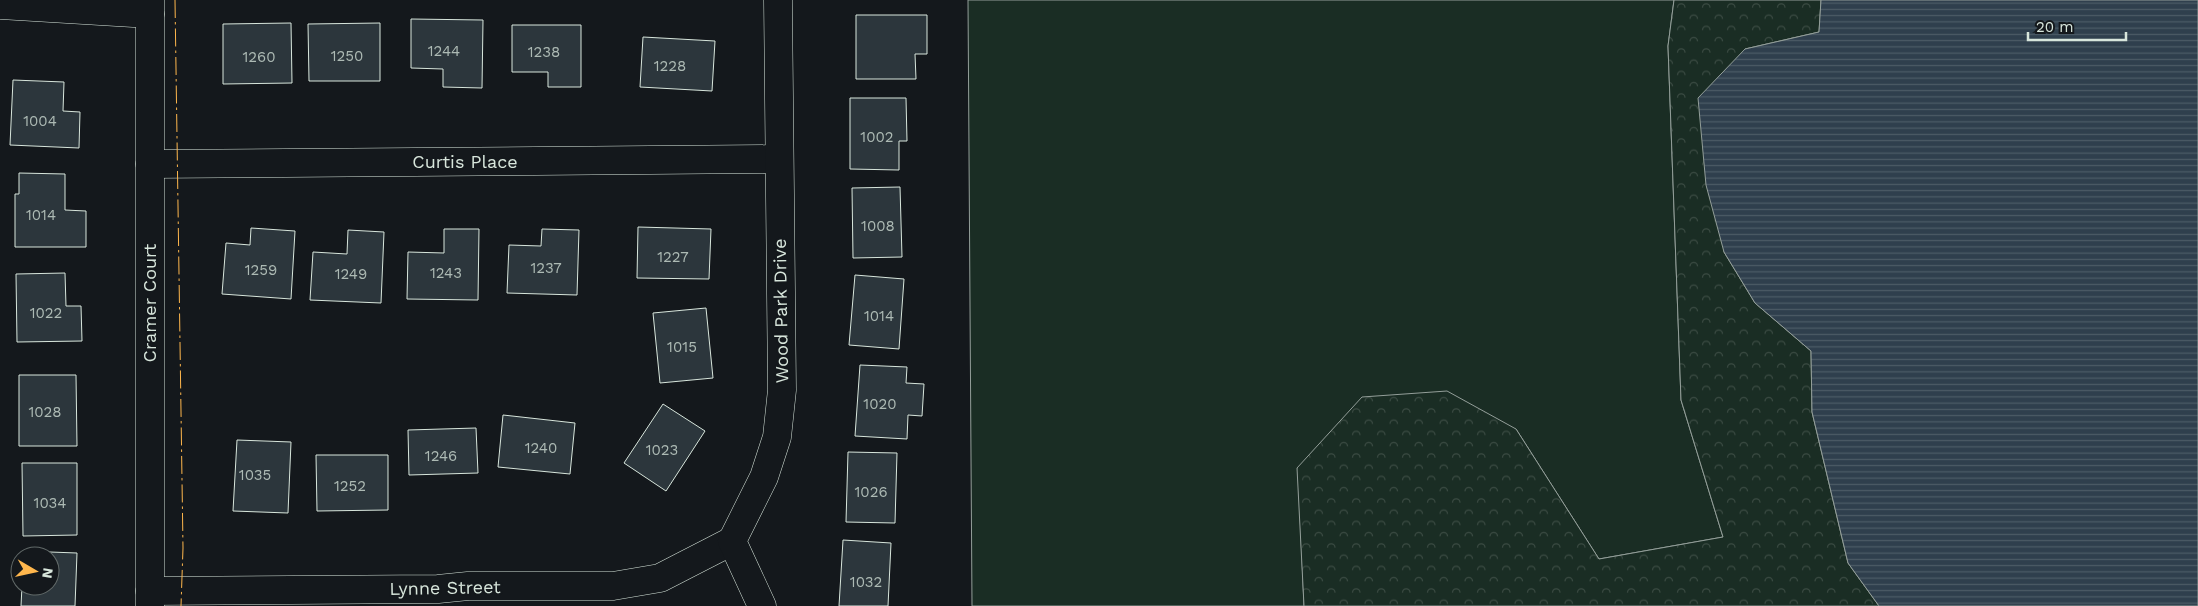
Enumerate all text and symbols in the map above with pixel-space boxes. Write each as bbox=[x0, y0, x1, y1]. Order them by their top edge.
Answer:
scale bar bbox=[2028, 10, 2126, 42]
text: 20 m bbox=[2036, 18, 2074, 36]
house number: 1244 bbox=[428, 42, 460, 60]
house number: 1238 bbox=[528, 43, 560, 61]
house number: 1250 bbox=[331, 47, 363, 65]
house number: 1260 bbox=[242, 48, 276, 66]
house number: 1228 bbox=[654, 57, 686, 75]
house number: 1004 bbox=[23, 112, 57, 130]
house number: 1002 bbox=[860, 128, 894, 146]
street label: Curtis Place bbox=[412, 151, 518, 172]
house number: 1014 bbox=[26, 206, 56, 224]
house number: 1008 bbox=[861, 217, 895, 235]
street label: Wood Park Drive bbox=[769, 238, 792, 384]
street label: Cramer Court bbox=[139, 243, 160, 362]
house number: 1227 bbox=[657, 248, 689, 266]
house number: 1237 bbox=[530, 259, 562, 277]
house number: 1259 bbox=[245, 261, 277, 279]
house number: 1243 bbox=[430, 264, 462, 282]
house number: 1249 bbox=[335, 265, 367, 283]
house number: 1022 bbox=[30, 304, 62, 322]
house number: 1014 bbox=[864, 307, 894, 325]
house number: 1015 bbox=[667, 338, 697, 356]
house number: 1020 bbox=[863, 395, 897, 413]
house number: 1028 bbox=[28, 403, 62, 421]
house number: 1240 bbox=[525, 439, 557, 457]
house number: 1023 bbox=[646, 441, 678, 459]
house number: 1246 bbox=[425, 447, 457, 465]
house number: 1035 bbox=[239, 466, 271, 484]
house number: 1252 bbox=[334, 477, 366, 495]
house number: 1026 bbox=[854, 483, 888, 501]
house number: 1034 bbox=[34, 494, 66, 512]
north arrow bbox=[10, 546, 60, 596]
text: N bbox=[39, 567, 57, 579]
house number: 1032 bbox=[850, 573, 882, 591]
street label: Lynne Street bbox=[389, 576, 501, 599]

